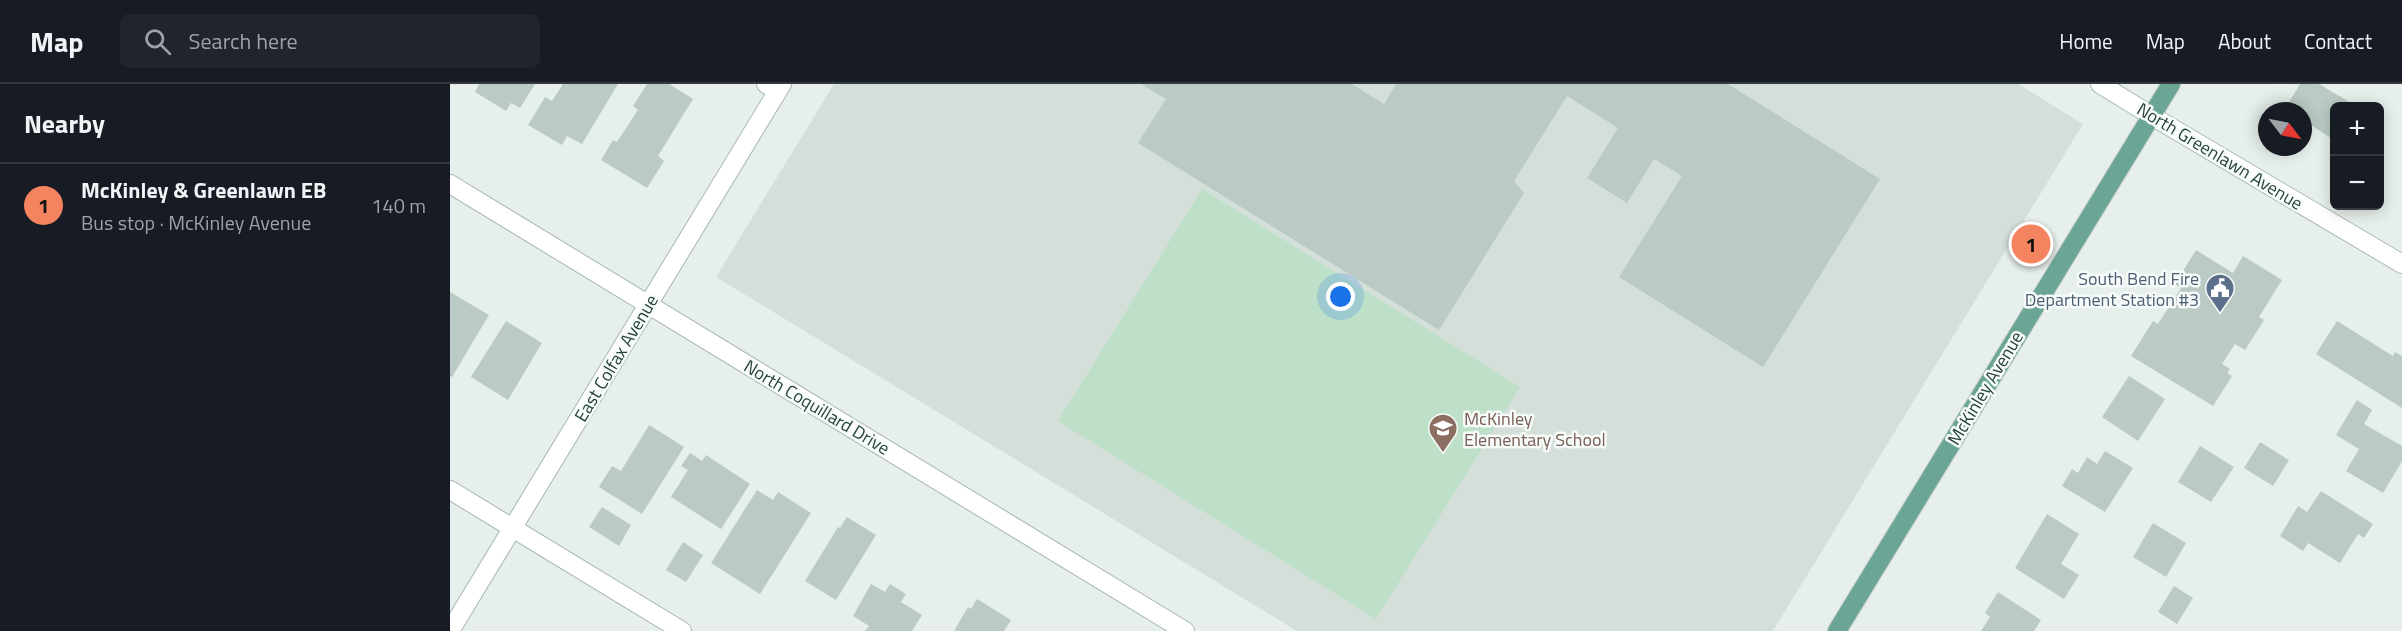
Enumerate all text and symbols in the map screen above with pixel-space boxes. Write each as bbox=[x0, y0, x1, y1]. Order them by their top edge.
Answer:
search box bbox=[120, 14, 540, 68]
text: Map bbox=[30, 20, 84, 63]
text: Search here bbox=[189, 24, 298, 58]
icon: search bbox=[141, 25, 174, 58]
text: Home bbox=[2059, 25, 2113, 57]
text: Map bbox=[2146, 25, 2185, 57]
text: About bbox=[2218, 25, 2271, 57]
text: Contact bbox=[2304, 25, 2372, 57]
street label: North Greenlawn Avenue bbox=[2132, 96, 2308, 216]
north arrow bbox=[2258, 102, 2312, 156]
map controls bbox=[2330, 102, 2384, 210]
button: + bbox=[2330, 102, 2384, 156]
text: Nearby bbox=[24, 104, 105, 143]
button: − bbox=[2330, 156, 2384, 210]
text: McKinley & Greenlawn EB bbox=[81, 173, 326, 207]
text: 1 bbox=[38, 190, 49, 221]
text: 140 m bbox=[371, 190, 426, 221]
text: Bus stop · McKinley Avenue bbox=[81, 207, 311, 238]
pin: 1 bbox=[2012, 222, 2050, 266]
place label: South Bend Fire Department Station #3 bbox=[2025, 265, 2199, 313]
public building icon: South Bend Fire Department Station #3 bbox=[2204, 272, 2236, 314]
your location bbox=[1326, 282, 1355, 311]
street label: East Colfax Avenue bbox=[567, 289, 665, 427]
street label: McKinley Avenue bbox=[1940, 326, 2030, 450]
street label: North Coquillard Drive bbox=[739, 353, 895, 461]
place label: McKinley Elementary School bbox=[1464, 405, 1606, 453]
school or university icon: McKinley Elementary School bbox=[1427, 412, 1459, 454]

